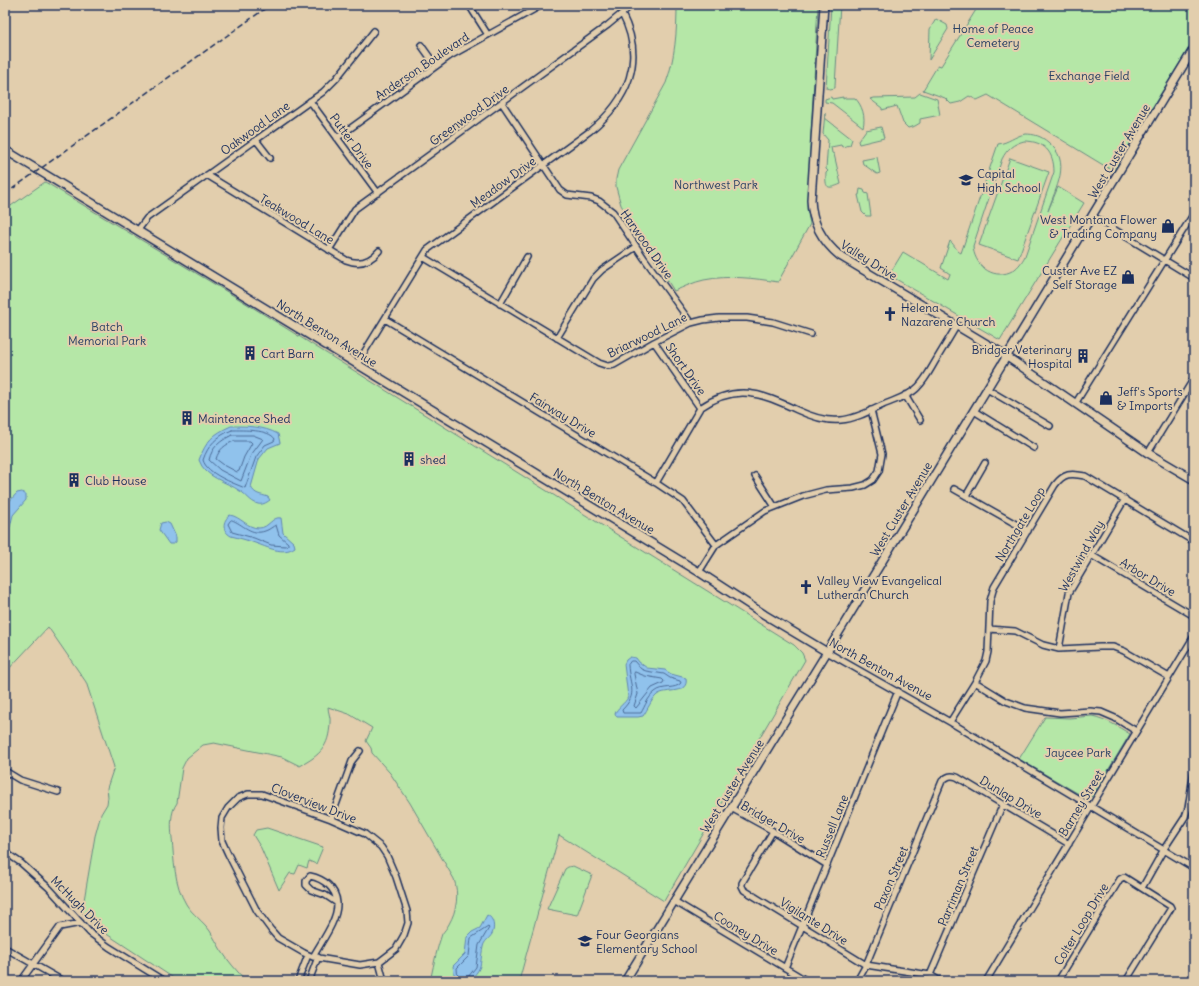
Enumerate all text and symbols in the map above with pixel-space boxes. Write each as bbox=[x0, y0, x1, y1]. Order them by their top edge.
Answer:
park label: Home of Peace Cemetery bbox=[952, 21, 1034, 50]
street label: Anderson Boulevard bbox=[372, 29, 472, 103]
park label: Exchange Field bbox=[1048, 68, 1130, 83]
street label: Greenwood Drive bbox=[426, 81, 512, 149]
street label: Oakwood Lane bbox=[217, 98, 293, 158]
street label: West Custer Avenue bbox=[1085, 101, 1153, 201]
street label: Putter Drive bbox=[327, 110, 377, 172]
street label: Meadow Drive bbox=[467, 153, 539, 211]
place label: Capital High School bbox=[977, 166, 1041, 195]
school or university icon: Capital High School bbox=[958, 172, 974, 188]
park label: Northwest Park bbox=[674, 177, 758, 192]
street label: Teakwood Lane bbox=[257, 191, 337, 247]
street label: Harwood Drive bbox=[617, 206, 677, 282]
place label: West Montana Flower & Trading Company bbox=[1040, 212, 1157, 241]
shop icon: West Montana Flower & Trading Company bbox=[1160, 218, 1176, 234]
street label: Valley Drive bbox=[838, 237, 900, 283]
place label: Custer Ave EZ Self Storage bbox=[1042, 263, 1117, 292]
shop icon: Custer Ave EZ Self Storage bbox=[1120, 269, 1136, 285]
street label: North Benton Avenue bbox=[274, 296, 380, 370]
place label: Helena Nazarene Church bbox=[901, 300, 995, 329]
church icon: Helena Nazarene Church bbox=[882, 306, 898, 322]
street label: Briarwood Lane bbox=[605, 309, 689, 361]
park label: Batch Memorial Park bbox=[68, 319, 146, 348]
street label: Short Drive bbox=[662, 340, 710, 398]
place label: Bridger Veterinary Hospital bbox=[972, 342, 1072, 371]
building icon: Cart Barn bbox=[242, 345, 258, 361]
place label: Cart Barn bbox=[261, 346, 314, 361]
building icon: Bridger Veterinary Hospital bbox=[1075, 348, 1091, 364]
place label: Jeff's Sports & Imports bbox=[1117, 384, 1183, 413]
street label: Fairway Drive bbox=[527, 389, 599, 441]
shop icon: Jeff's Sports & Imports bbox=[1098, 390, 1114, 406]
building icon: Maintenace Shed bbox=[179, 410, 195, 426]
place label: Maintenace Shed bbox=[198, 411, 291, 426]
building icon: shed bbox=[401, 451, 417, 467]
place label: shed bbox=[420, 452, 446, 467]
street label: West Custer Avenue bbox=[867, 459, 935, 559]
street label: North Benton Avenue bbox=[551, 465, 657, 537]
building icon: Club House bbox=[66, 472, 82, 488]
place label: Club House bbox=[85, 473, 146, 488]
street label: Northgate Loop bbox=[992, 484, 1048, 564]
street label: Westwind Way bbox=[1055, 518, 1107, 594]
street label: Arbor Drive bbox=[1118, 555, 1178, 599]
place label: Valley View Evangelical Lutheran Church bbox=[817, 573, 942, 602]
church icon: Valley View Evangelical Lutheran Church bbox=[798, 579, 814, 595]
street label: North Benton Avenue bbox=[827, 634, 935, 704]
street label: West Custer Avenue bbox=[697, 736, 767, 836]
park label: Jaycee Park bbox=[1045, 745, 1111, 760]
street label: Barney Street bbox=[1055, 767, 1107, 839]
street label: Dunlap Drive bbox=[977, 773, 1045, 821]
street label: Cloverview Drive bbox=[269, 780, 359, 826]
street label: Russell Lane bbox=[813, 792, 851, 860]
street label: Bridger Drive bbox=[738, 798, 808, 846]
street label: Paxon Street bbox=[871, 844, 911, 912]
street label: Parriman Street bbox=[934, 844, 982, 928]
street label: McHugh Drive bbox=[48, 873, 112, 937]
street label: Colter Loop Drive bbox=[1051, 880, 1111, 968]
street label: Vigilante Drive bbox=[777, 894, 851, 948]
street label: Cooney Drive bbox=[711, 908, 781, 958]
place label: Four Georgians Elementary School bbox=[596, 927, 697, 956]
school or university icon: Four Georgians Elementary School bbox=[577, 933, 593, 949]

